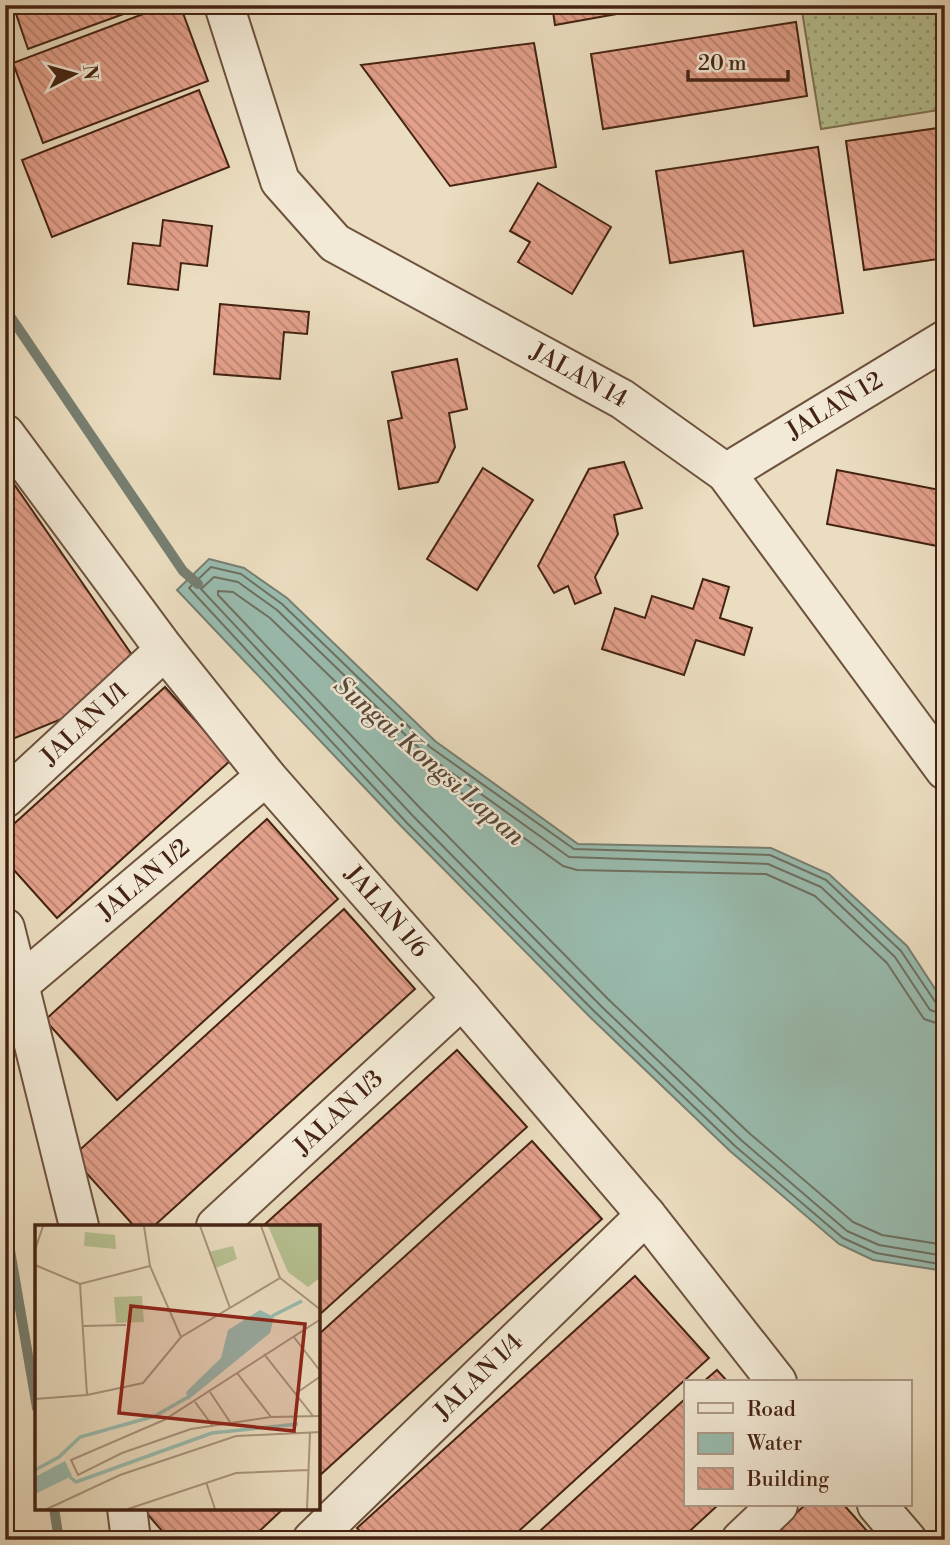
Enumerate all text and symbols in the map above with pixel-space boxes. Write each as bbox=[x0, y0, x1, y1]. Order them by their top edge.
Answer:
north arrow bbox=[38, 38, 108, 108]
scale bar bbox=[688, 38, 787, 82]
text: 20 m bbox=[698, 51, 747, 77]
text: N bbox=[77, 64, 103, 81]
street label: JALAN 14 bbox=[524, 337, 633, 415]
street label: JALAN 12 bbox=[780, 366, 889, 447]
water label: Sungai Kongsi Lapan bbox=[327, 669, 531, 853]
street label: JALAN 1/1 bbox=[35, 676, 135, 772]
street label: JALAN 1/2 bbox=[91, 833, 196, 928]
street label: JALAN 1/6 bbox=[337, 859, 434, 964]
street label: JALAN 1/3 bbox=[288, 1064, 390, 1162]
inset map bbox=[35, 1225, 320, 1510]
street label: JALAN 1/4 bbox=[428, 1327, 530, 1427]
legend bbox=[684, 1380, 912, 1506]
text: Road bbox=[747, 1397, 796, 1423]
text: Water bbox=[746, 1431, 802, 1457]
text: Building bbox=[746, 1467, 829, 1493]

